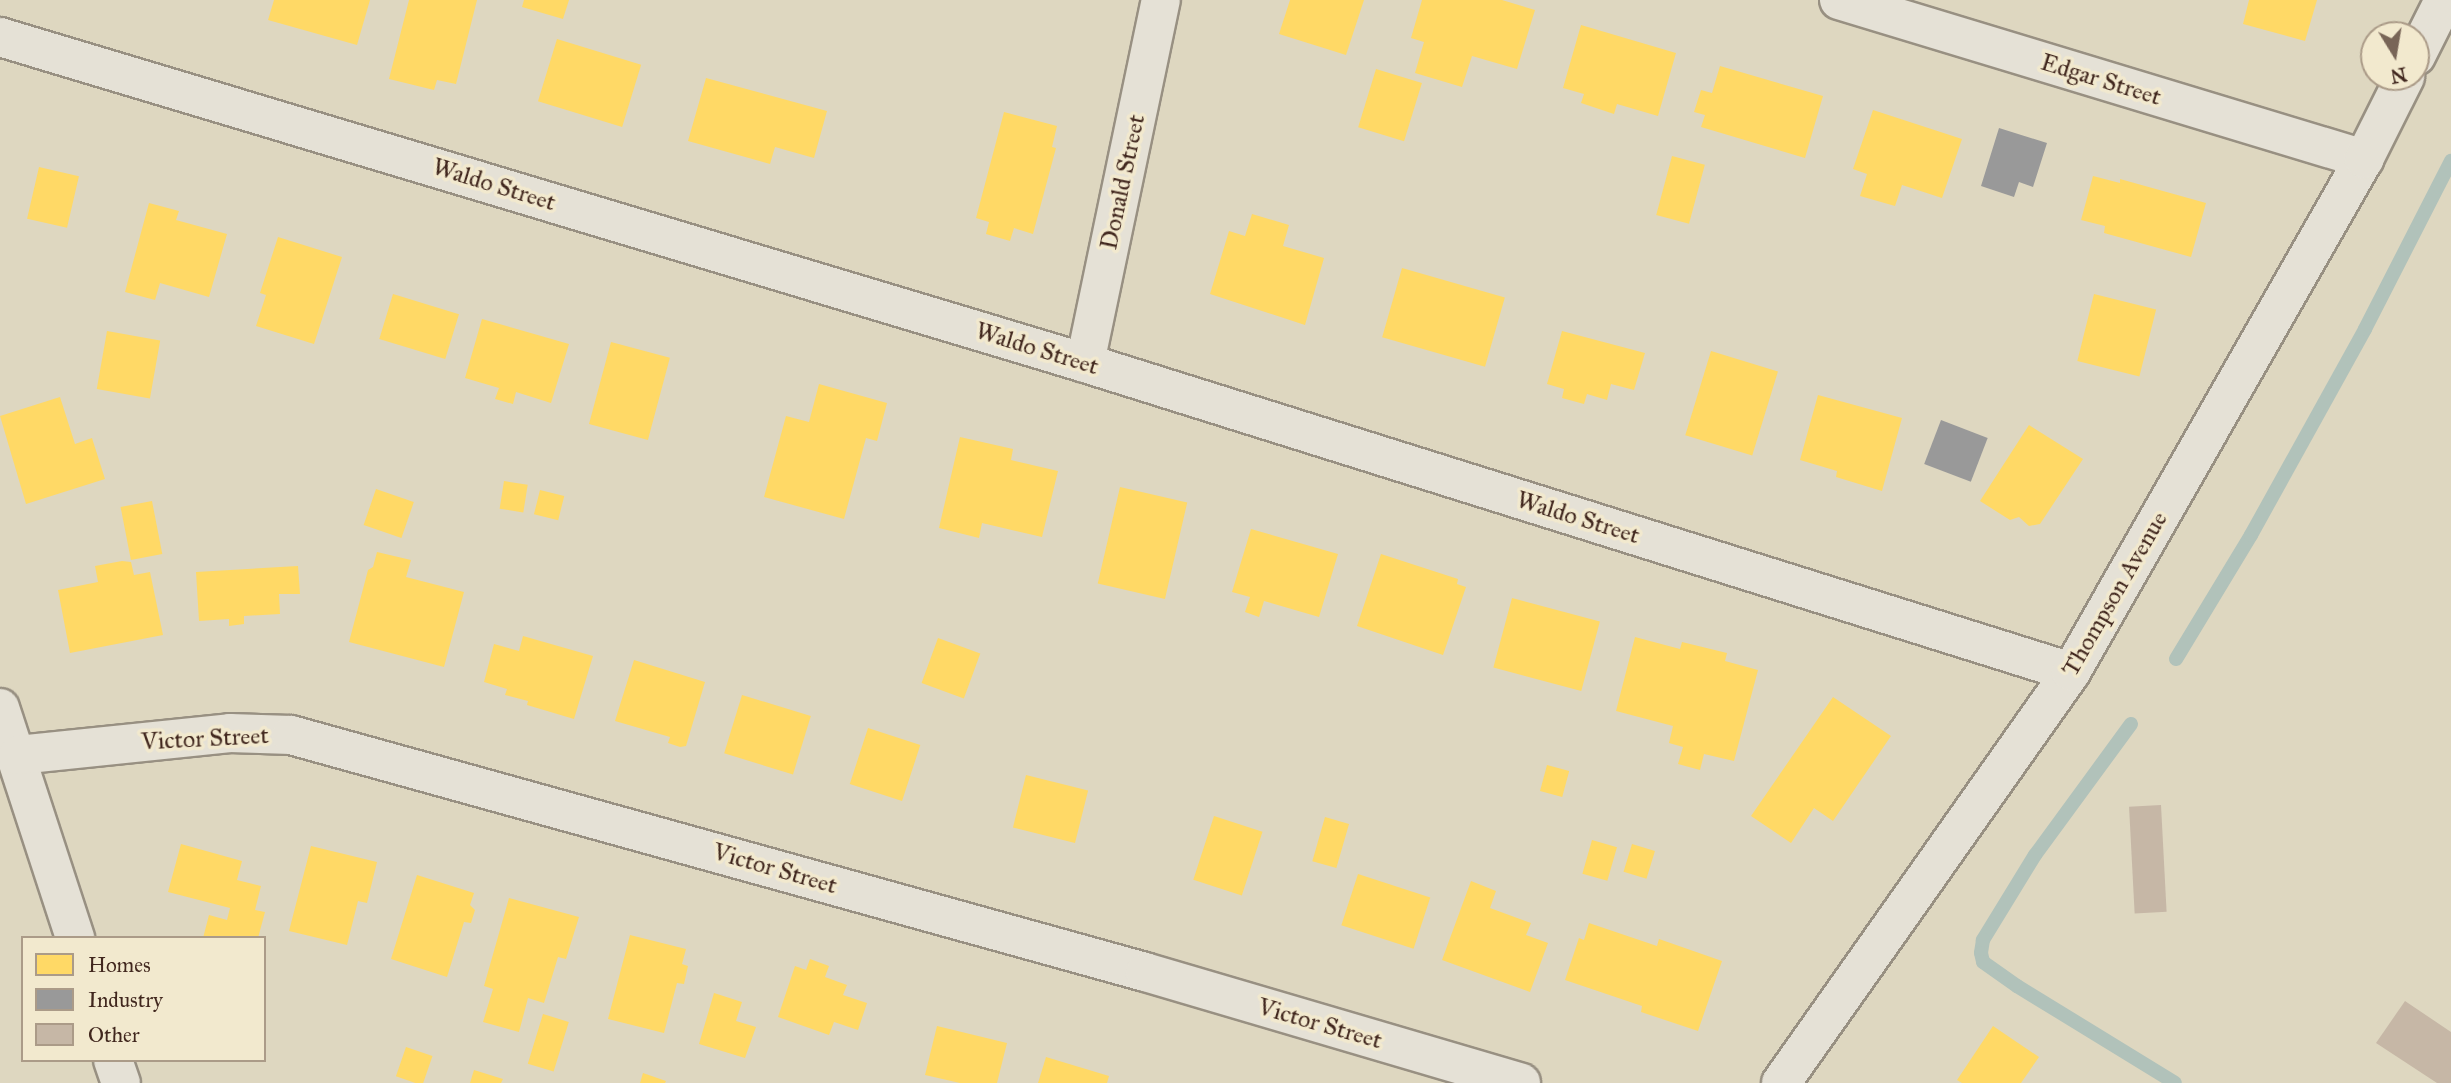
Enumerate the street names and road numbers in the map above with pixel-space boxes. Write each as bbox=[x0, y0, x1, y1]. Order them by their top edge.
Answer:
street label: Edgar Street bbox=[2037, 48, 2165, 112]
street label: Donald Street bbox=[1095, 112, 1151, 252]
street label: Waldo Street bbox=[429, 153, 559, 217]
street label: Waldo Street bbox=[972, 317, 1102, 381]
street label: Waldo Street bbox=[1513, 486, 1643, 550]
street label: Thompson Avenue bbox=[2056, 507, 2174, 681]
street label: Victor Street bbox=[140, 721, 270, 757]
street label: Victor Street bbox=[710, 838, 840, 900]
street label: Victor Street bbox=[1255, 993, 1385, 1055]

